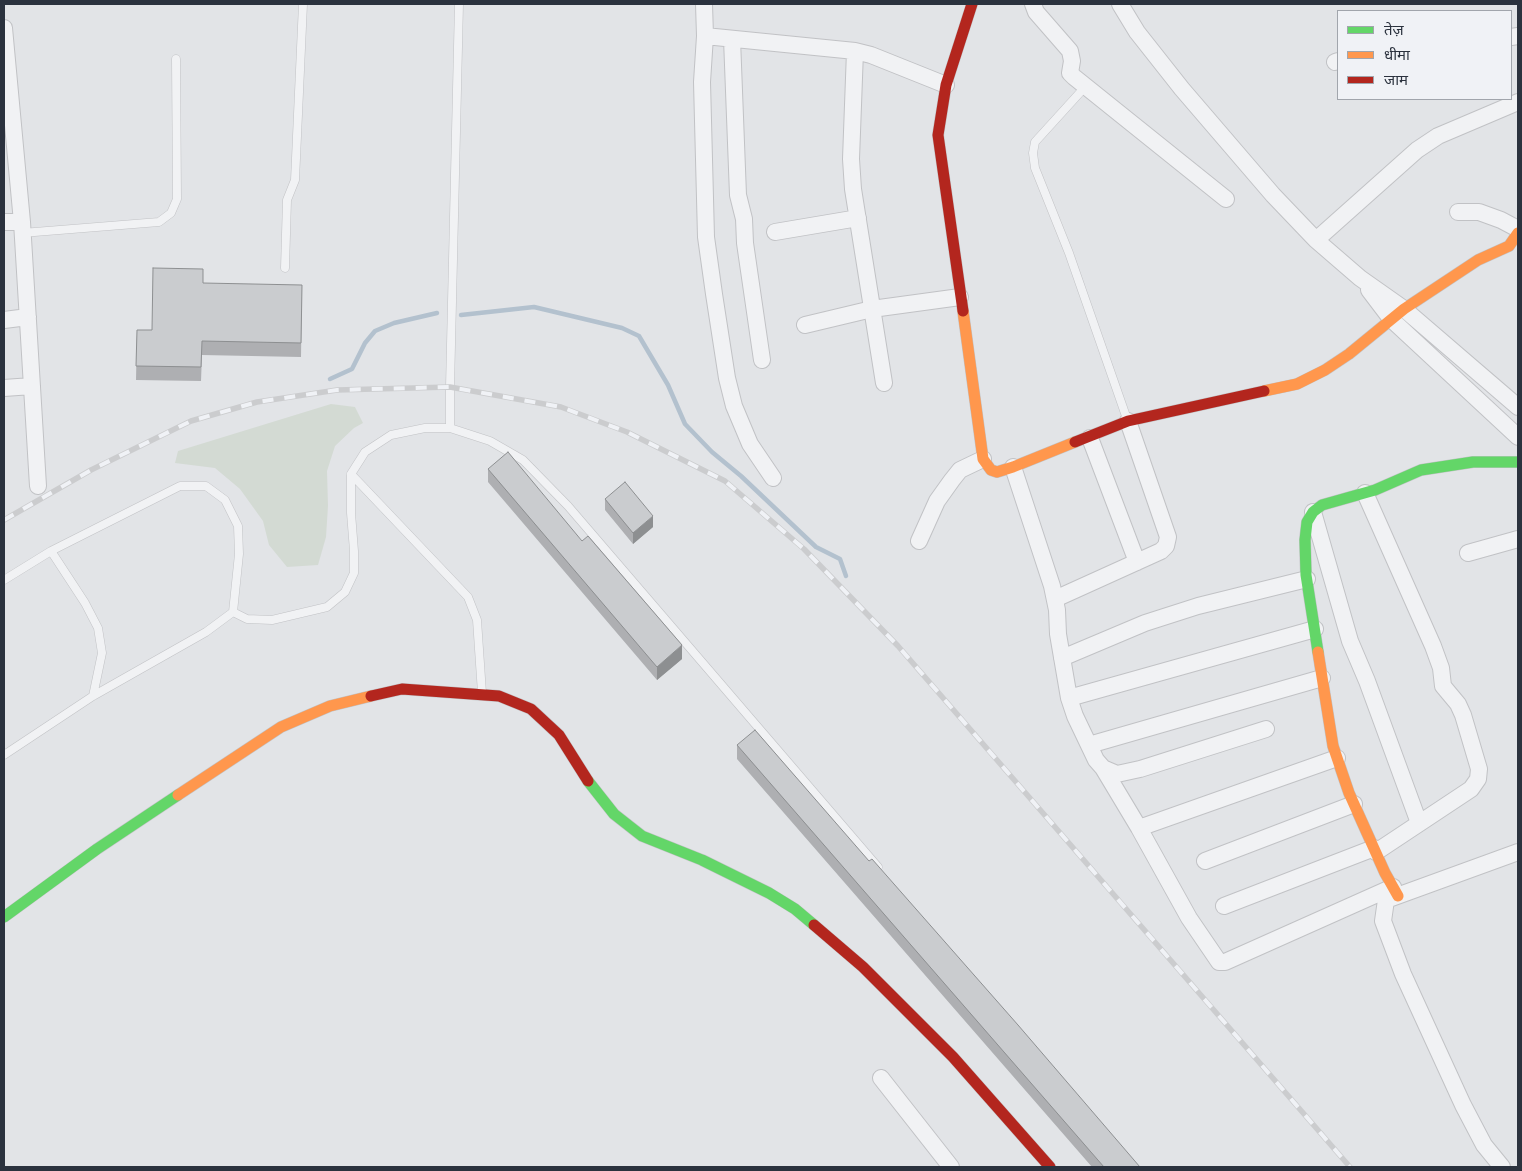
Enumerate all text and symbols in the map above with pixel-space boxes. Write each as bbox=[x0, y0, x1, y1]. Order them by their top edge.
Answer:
legend bbox=[1337, 10, 1512, 100]
text: तेज़ bbox=[1384, 19, 1404, 39]
text: धीमा bbox=[1384, 44, 1410, 64]
text: जाम bbox=[1384, 69, 1408, 89]

